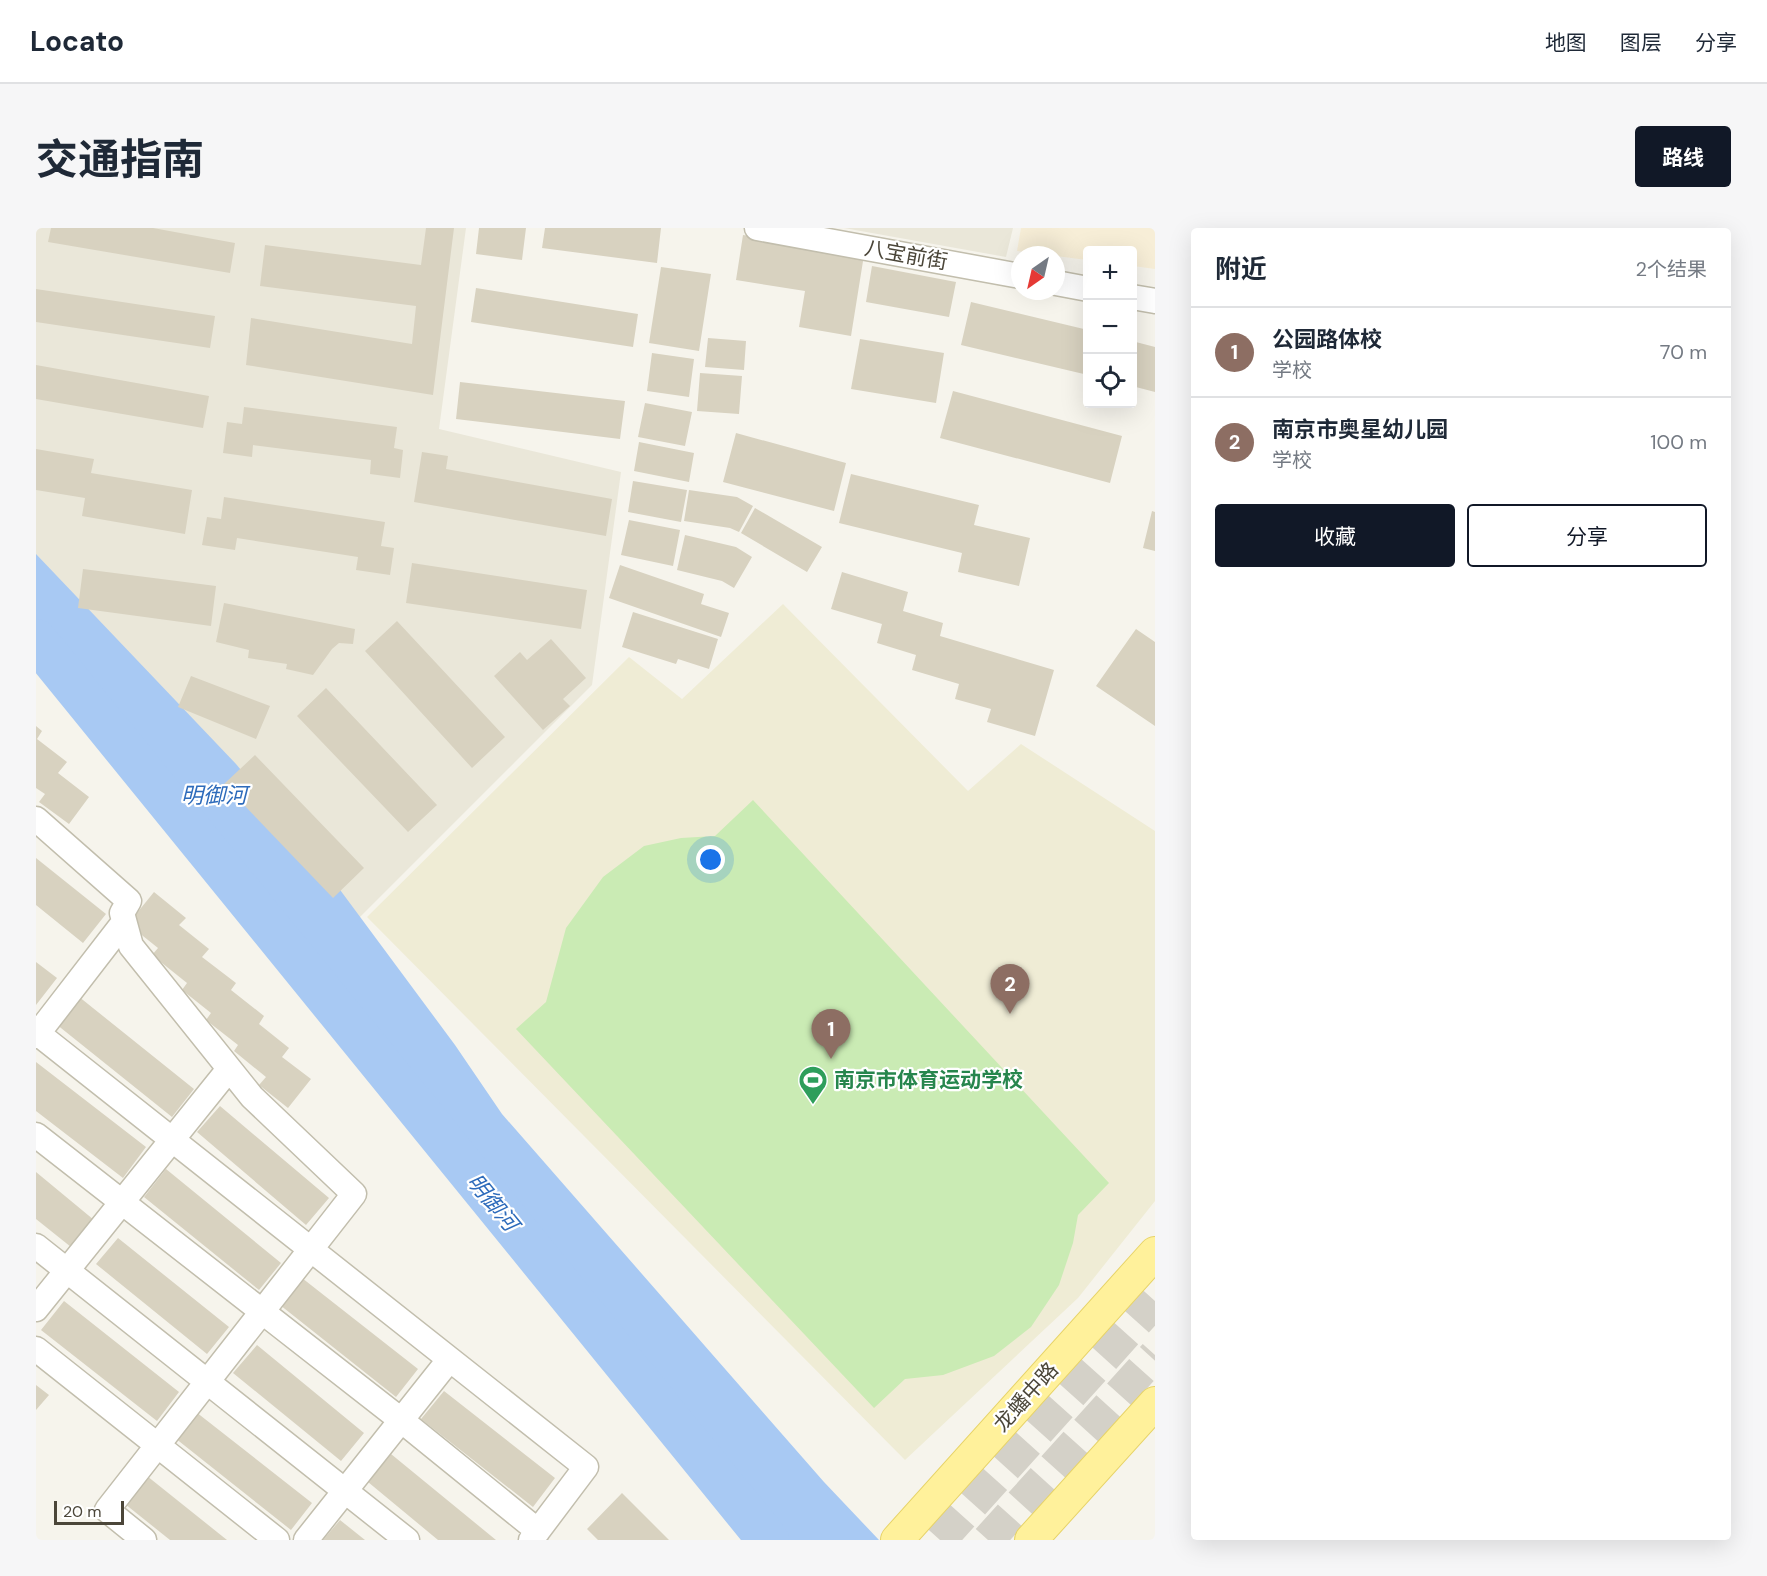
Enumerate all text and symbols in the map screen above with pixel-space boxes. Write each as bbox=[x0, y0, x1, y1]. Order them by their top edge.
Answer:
text: Locato bbox=[30, 23, 124, 60]
text: 地图 bbox=[1545, 29, 1587, 57]
text: 图层 bbox=[1620, 29, 1662, 57]
text: 分享 bbox=[1695, 29, 1737, 57]
button: 路线 bbox=[1635, 126, 1731, 187]
text: 交通指南 bbox=[36, 132, 204, 187]
street label: 八宝前街 bbox=[862, 234, 950, 276]
north arrow bbox=[1011, 246, 1065, 300]
map controls bbox=[1083, 246, 1137, 408]
button: + bbox=[1083, 246, 1137, 300]
text: 附近 bbox=[1215, 252, 1267, 286]
text: 2个结果 bbox=[1635, 256, 1707, 282]
button: − bbox=[1083, 300, 1137, 354]
text: 公园路体校 bbox=[1272, 325, 1382, 354]
text: 1 bbox=[1231, 339, 1238, 365]
text: 70 m bbox=[1660, 339, 1707, 365]
button: locate bbox=[1083, 354, 1137, 408]
text: 学校 bbox=[1272, 357, 1312, 383]
text: 南京市奥星幼儿园 bbox=[1272, 415, 1448, 444]
text: 2 bbox=[1229, 429, 1240, 455]
text: 100 m bbox=[1650, 429, 1707, 455]
text: 学校 bbox=[1272, 447, 1312, 473]
button: 收藏 bbox=[1215, 504, 1455, 567]
button: 分享 bbox=[1467, 504, 1707, 567]
water label: 明御河 bbox=[181, 781, 251, 810]
your location bbox=[696, 845, 725, 874]
pin: 2 bbox=[990, 964, 1030, 1014]
pin: 1 bbox=[812, 1010, 850, 1059]
sports icon: 南京市体育运动学校 bbox=[797, 1064, 829, 1106]
place label: 南京市体育运动学校 bbox=[834, 1066, 1023, 1094]
water label: 明御河 bbox=[461, 1168, 527, 1240]
street label: 龙蟠中路 bbox=[987, 1356, 1065, 1438]
scale bar bbox=[54, 1498, 124, 1526]
text: 20 m bbox=[63, 1501, 102, 1522]

